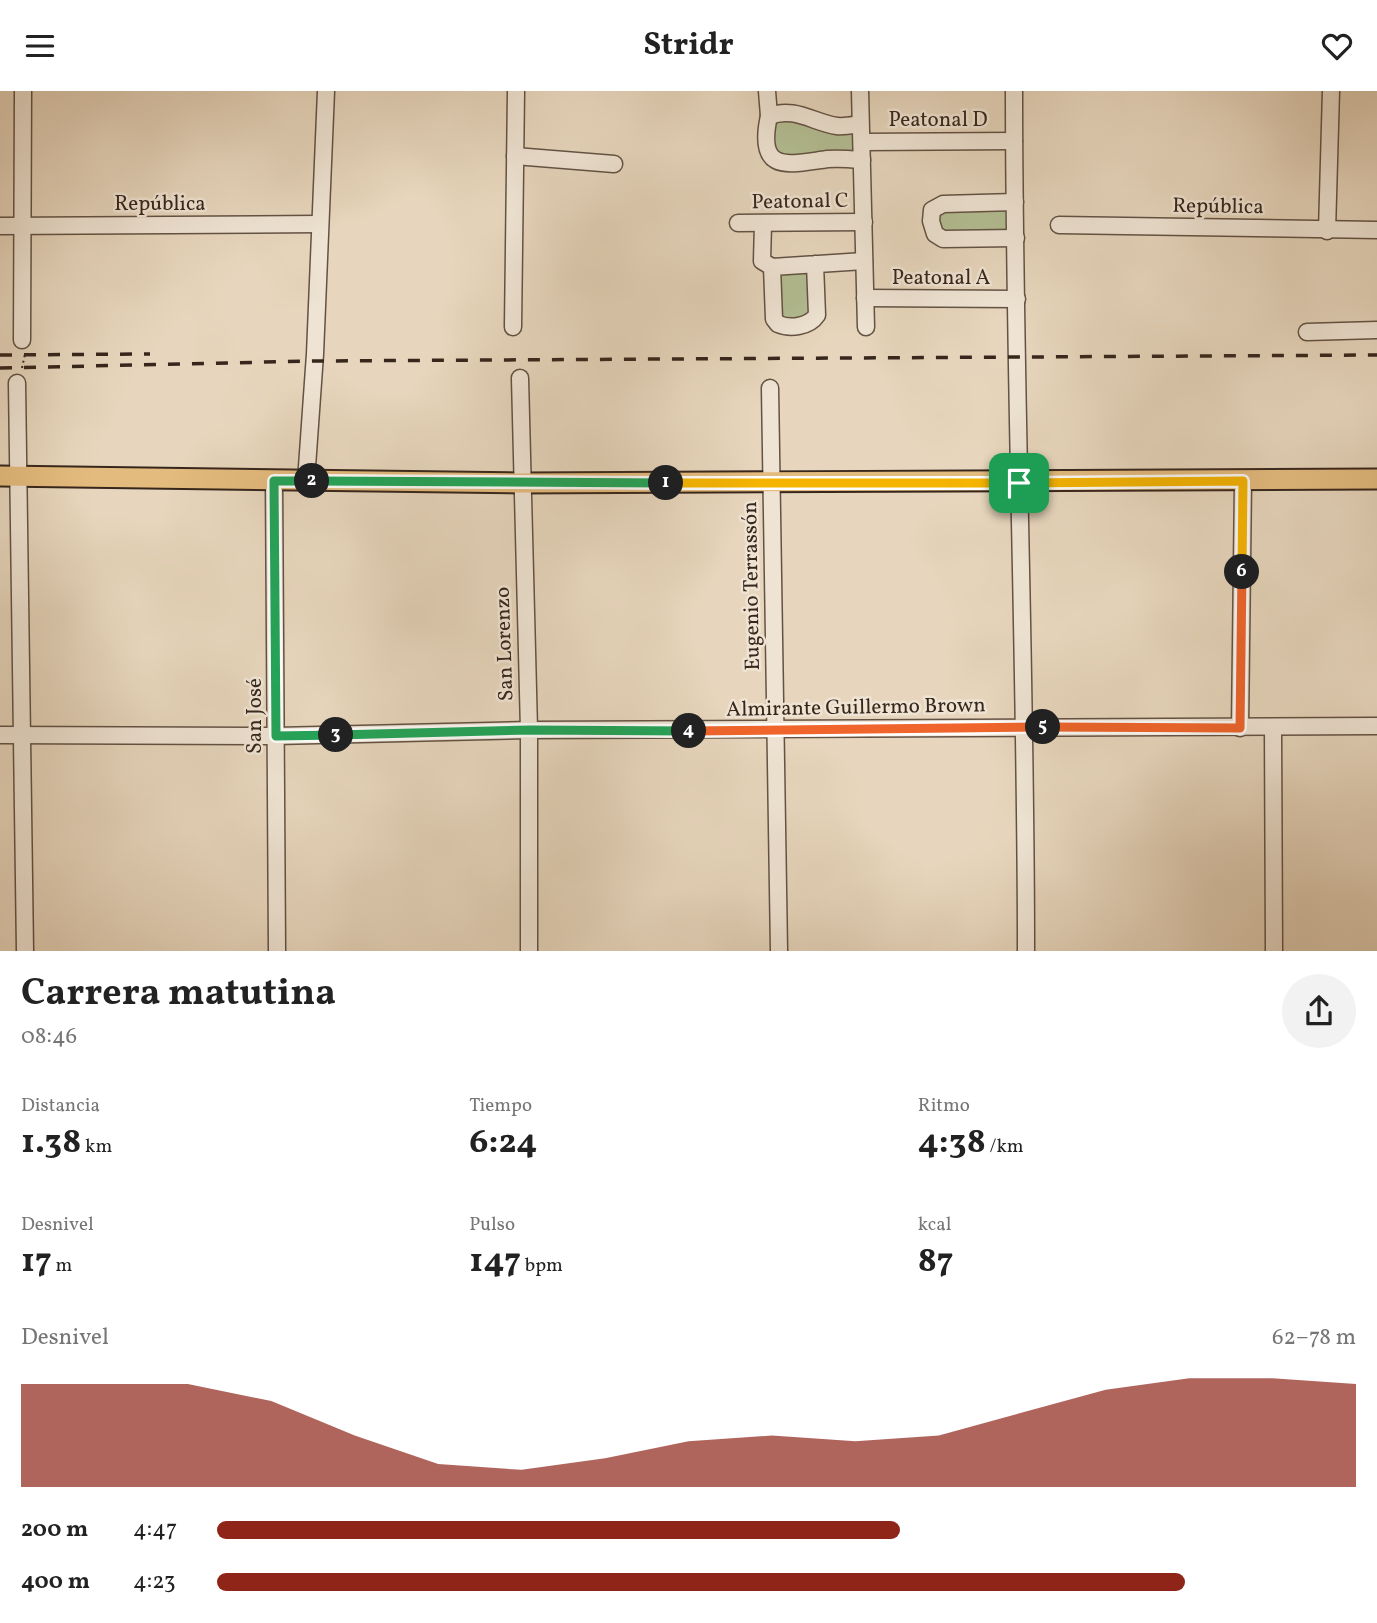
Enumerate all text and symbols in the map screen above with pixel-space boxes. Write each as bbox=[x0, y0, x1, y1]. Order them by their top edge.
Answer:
text: Stridr bbox=[643, 24, 734, 68]
icon: menu bbox=[21, 27, 59, 65]
icon: heart bbox=[1318, 27, 1356, 65]
street label: Peatonal D bbox=[888, 106, 988, 135]
street label: Peatonal C bbox=[751, 187, 849, 217]
street label: República bbox=[114, 190, 206, 219]
street label: República bbox=[1172, 192, 1264, 222]
street label: Peatonal A bbox=[892, 264, 990, 293]
pin bbox=[989, 453, 1049, 513]
pin: 2 bbox=[294, 463, 330, 499]
icon: arrive bbox=[1000, 464, 1038, 502]
pin: 1 bbox=[648, 465, 684, 501]
text: 2 bbox=[307, 467, 316, 493]
text: 1 bbox=[662, 469, 669, 495]
street label: Eugenio Terrassón bbox=[736, 501, 768, 671]
pin: 6 bbox=[1224, 554, 1260, 589]
text: 6 bbox=[1236, 558, 1247, 584]
street label: San Lorenzo bbox=[489, 586, 521, 702]
street label: San José bbox=[241, 678, 270, 754]
street label: Almirante Guillermo Brown bbox=[726, 691, 986, 725]
pin: 5 bbox=[1026, 709, 1060, 745]
pin: 4 bbox=[672, 713, 706, 749]
text: 5 bbox=[1038, 713, 1047, 739]
pin: 3 bbox=[318, 717, 354, 753]
text: 4 bbox=[683, 717, 694, 743]
text: 3 bbox=[331, 721, 340, 747]
text: Carrera matutina bbox=[21, 968, 336, 1021]
button: share bbox=[1282, 974, 1356, 1048]
text: 08:46 bbox=[21, 1021, 77, 1053]
text: Distancia bbox=[21, 1093, 100, 1119]
text: Tiempo bbox=[469, 1093, 532, 1119]
text: Ritmo bbox=[918, 1093, 970, 1119]
text: 1.38 bbox=[21, 1119, 81, 1167]
text: 6:24 bbox=[469, 1119, 537, 1167]
text: 4:38 bbox=[918, 1119, 986, 1167]
text: km bbox=[81, 1134, 112, 1160]
text: /km bbox=[986, 1134, 1024, 1160]
text: Desnivel bbox=[21, 1212, 94, 1238]
text: Pulso bbox=[469, 1212, 515, 1238]
text: kcal bbox=[918, 1212, 951, 1238]
text: 17 bbox=[21, 1238, 52, 1286]
text: 147 bbox=[469, 1238, 521, 1286]
text: 87 bbox=[918, 1238, 953, 1286]
text: m bbox=[52, 1253, 72, 1279]
text: bpm bbox=[521, 1253, 563, 1279]
text: Desnivel bbox=[21, 1322, 109, 1354]
text: 62–78 m bbox=[1272, 1322, 1356, 1354]
text: 200 m bbox=[21, 1514, 88, 1546]
text: 4:47 bbox=[133, 1514, 177, 1546]
text: 400 m bbox=[21, 1566, 90, 1598]
text: 4:23 bbox=[133, 1566, 176, 1598]

